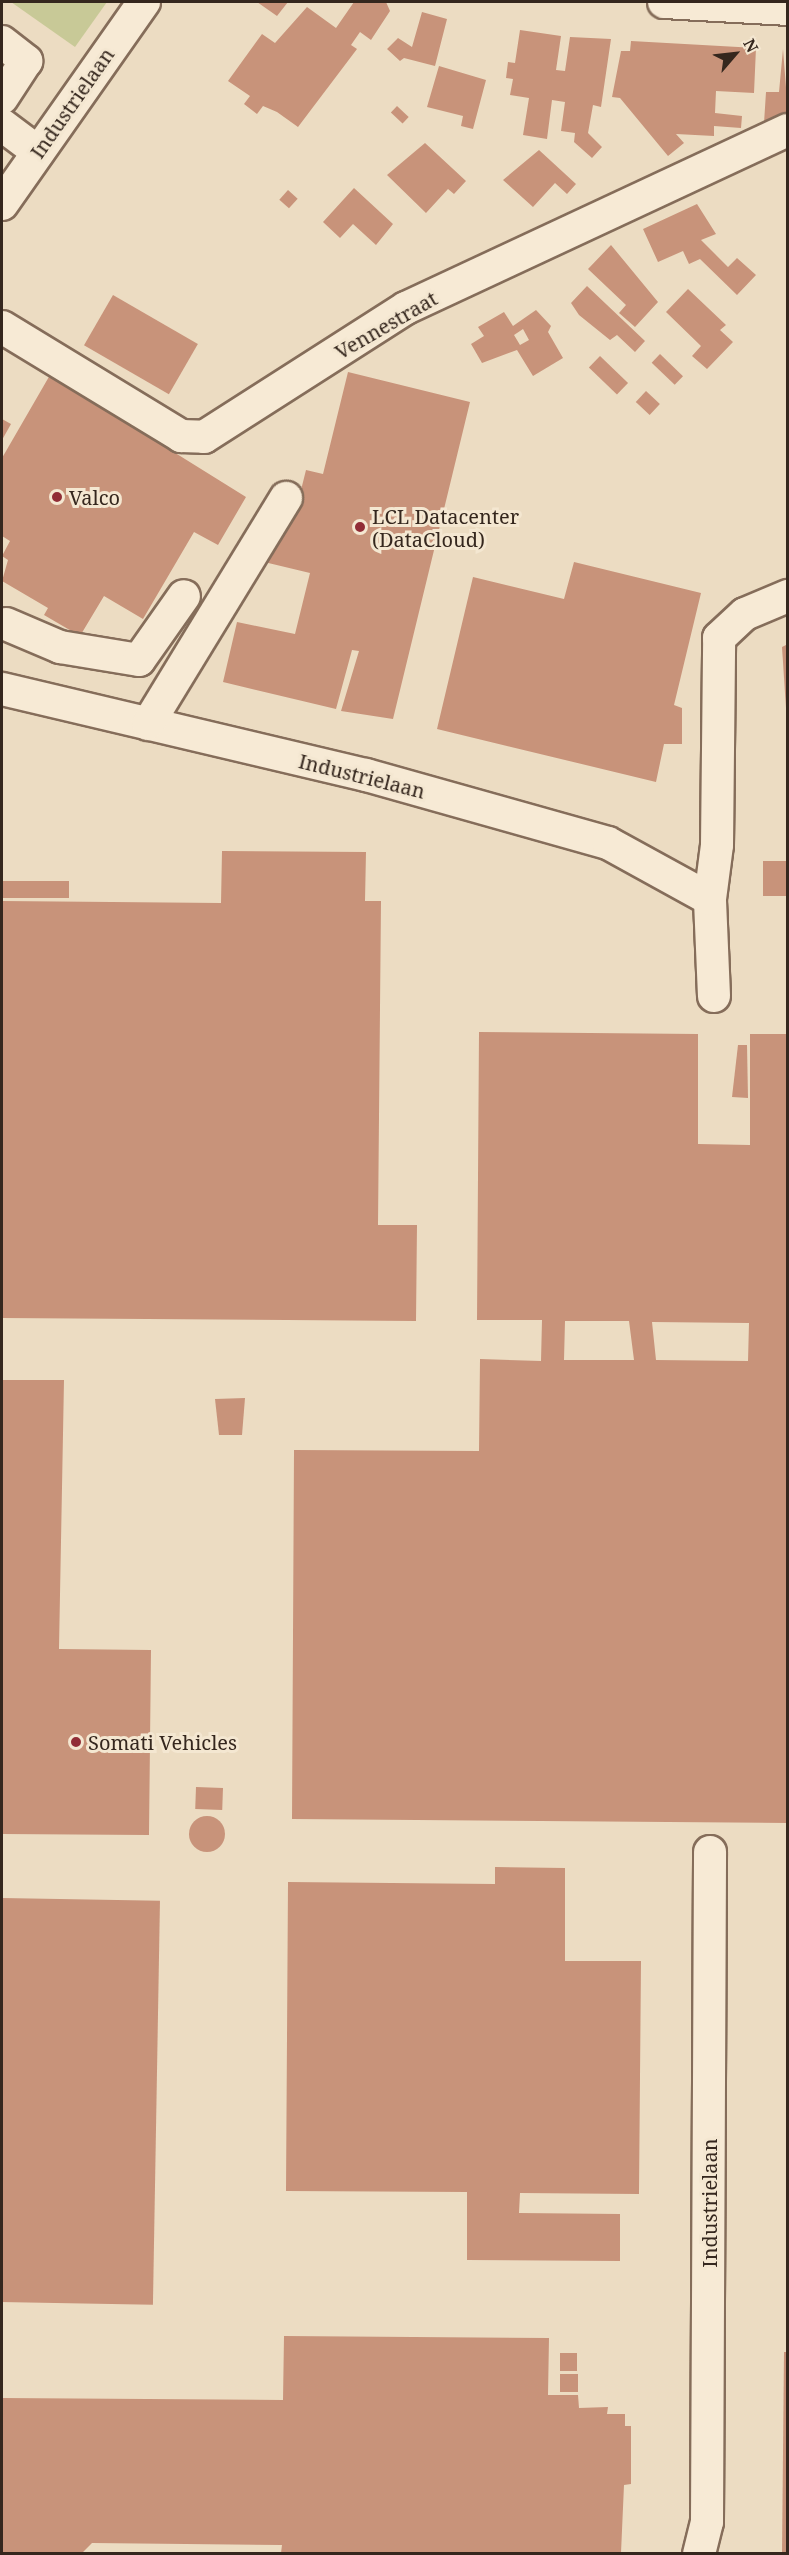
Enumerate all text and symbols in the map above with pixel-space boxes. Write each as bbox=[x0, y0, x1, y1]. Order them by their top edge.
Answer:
north arrow bbox=[705, 24, 765, 84]
text: N bbox=[738, 35, 764, 56]
street label: Industrielaan bbox=[25, 43, 119, 163]
street label: Vennestraat bbox=[331, 286, 441, 364]
place label: Valco bbox=[69, 485, 120, 509]
marker: Valco bbox=[50, 490, 64, 504]
place label: LCL Datacenter (DataCloud) bbox=[372, 504, 519, 551]
marker: LCL Datacenter (DataCloud) bbox=[353, 520, 367, 534]
street label: Industrielaan bbox=[296, 749, 428, 803]
place label: Somati Vehicles bbox=[88, 1730, 237, 1754]
marker: Somati Vehicles bbox=[69, 1735, 83, 1749]
street label: Industrielaan bbox=[697, 2138, 721, 2268]

